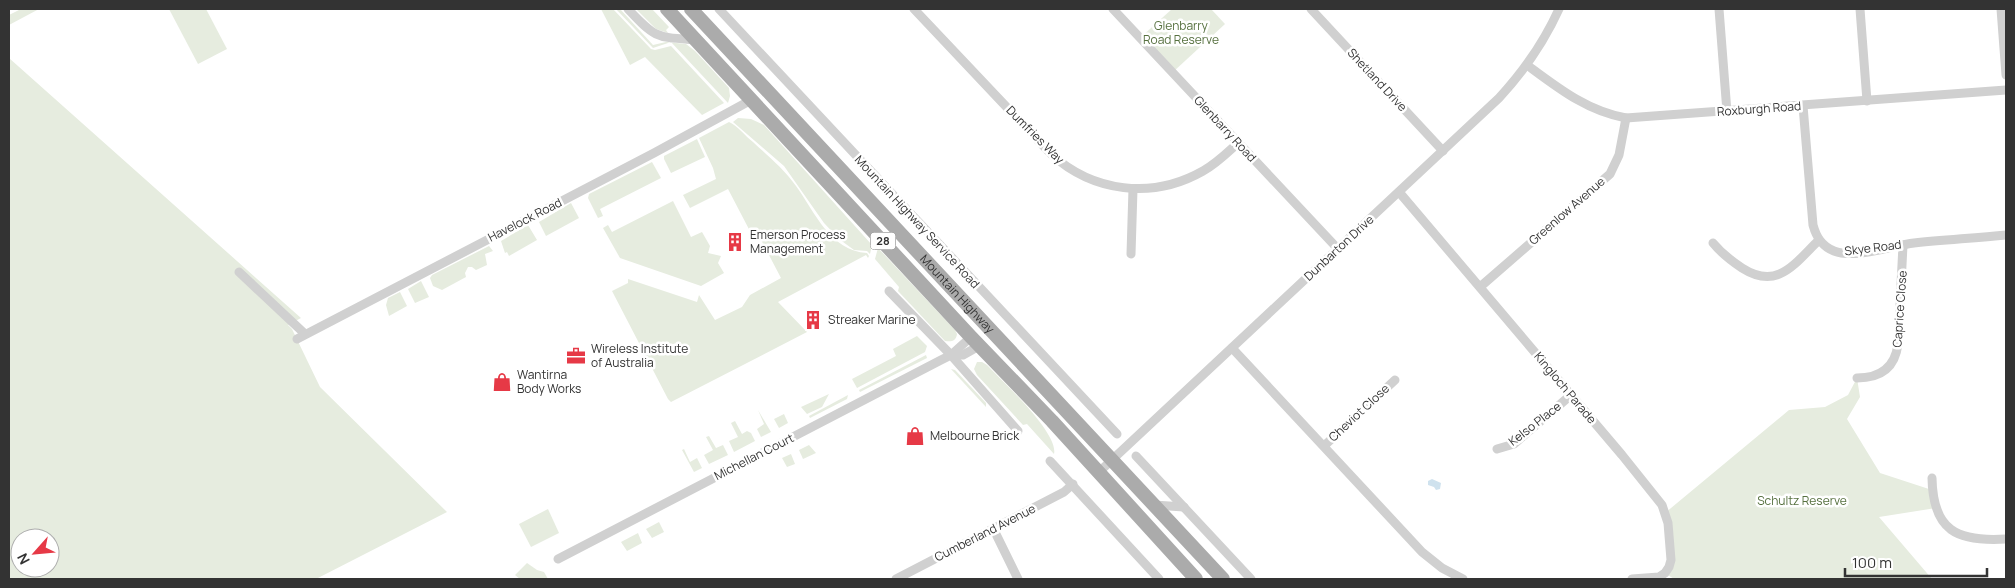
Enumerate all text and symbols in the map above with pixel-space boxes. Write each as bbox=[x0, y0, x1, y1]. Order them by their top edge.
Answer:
park label: Glenbarry Road Reserve bbox=[1143, 17, 1219, 48]
street label: Shetland Drive bbox=[1344, 44, 1411, 115]
street label: Glenbarry Road bbox=[1190, 92, 1260, 165]
street label: Roxburgh Road bbox=[1716, 97, 1802, 120]
street label: Dumfries Way bbox=[1003, 102, 1069, 168]
street label: Mountain Highway Service Road bbox=[851, 151, 984, 292]
street label: Greenlow Avenue bbox=[1525, 173, 1608, 249]
street label: Havelock Road bbox=[485, 194, 565, 245]
street label: Dunbarton Drive bbox=[1300, 211, 1377, 284]
place label: Emerson Process Management bbox=[750, 226, 846, 257]
building icon: Emerson Process Management bbox=[724, 231, 746, 253]
road number: 28 bbox=[870, 232, 896, 250]
street label: Skye Road bbox=[1843, 236, 1902, 259]
street label: Mountain Highway bbox=[916, 251, 999, 337]
street label: Caprice Close bbox=[1888, 270, 1911, 348]
building icon: Streaker Marine bbox=[802, 309, 824, 331]
place label: Streaker Marine bbox=[828, 311, 916, 328]
place label: Wireless Institute of Australia bbox=[591, 340, 688, 371]
office icon: Wireless Institute of Australia bbox=[565, 345, 587, 367]
street label: Kingloch Parade bbox=[1530, 348, 1600, 427]
place label: Wantirna Body Works bbox=[517, 366, 581, 397]
shop icon: Wantirna Body Works bbox=[491, 371, 513, 393]
street label: Cheviot Close bbox=[1325, 380, 1393, 445]
street label: Kelso Place bbox=[1505, 398, 1565, 450]
shop icon: Melbourne Brick bbox=[904, 425, 926, 447]
place label: Melbourne Brick bbox=[930, 427, 1020, 444]
street label: Michellan Court bbox=[711, 429, 797, 484]
park label: Schultz Reserve bbox=[1757, 492, 1847, 509]
street label: Cumberland Avenue bbox=[931, 500, 1038, 565]
north arrow bbox=[10, 528, 60, 578]
scale bar bbox=[1845, 546, 1988, 578]
text: N bbox=[12, 550, 34, 568]
text: 100 m bbox=[1852, 552, 1892, 573]

